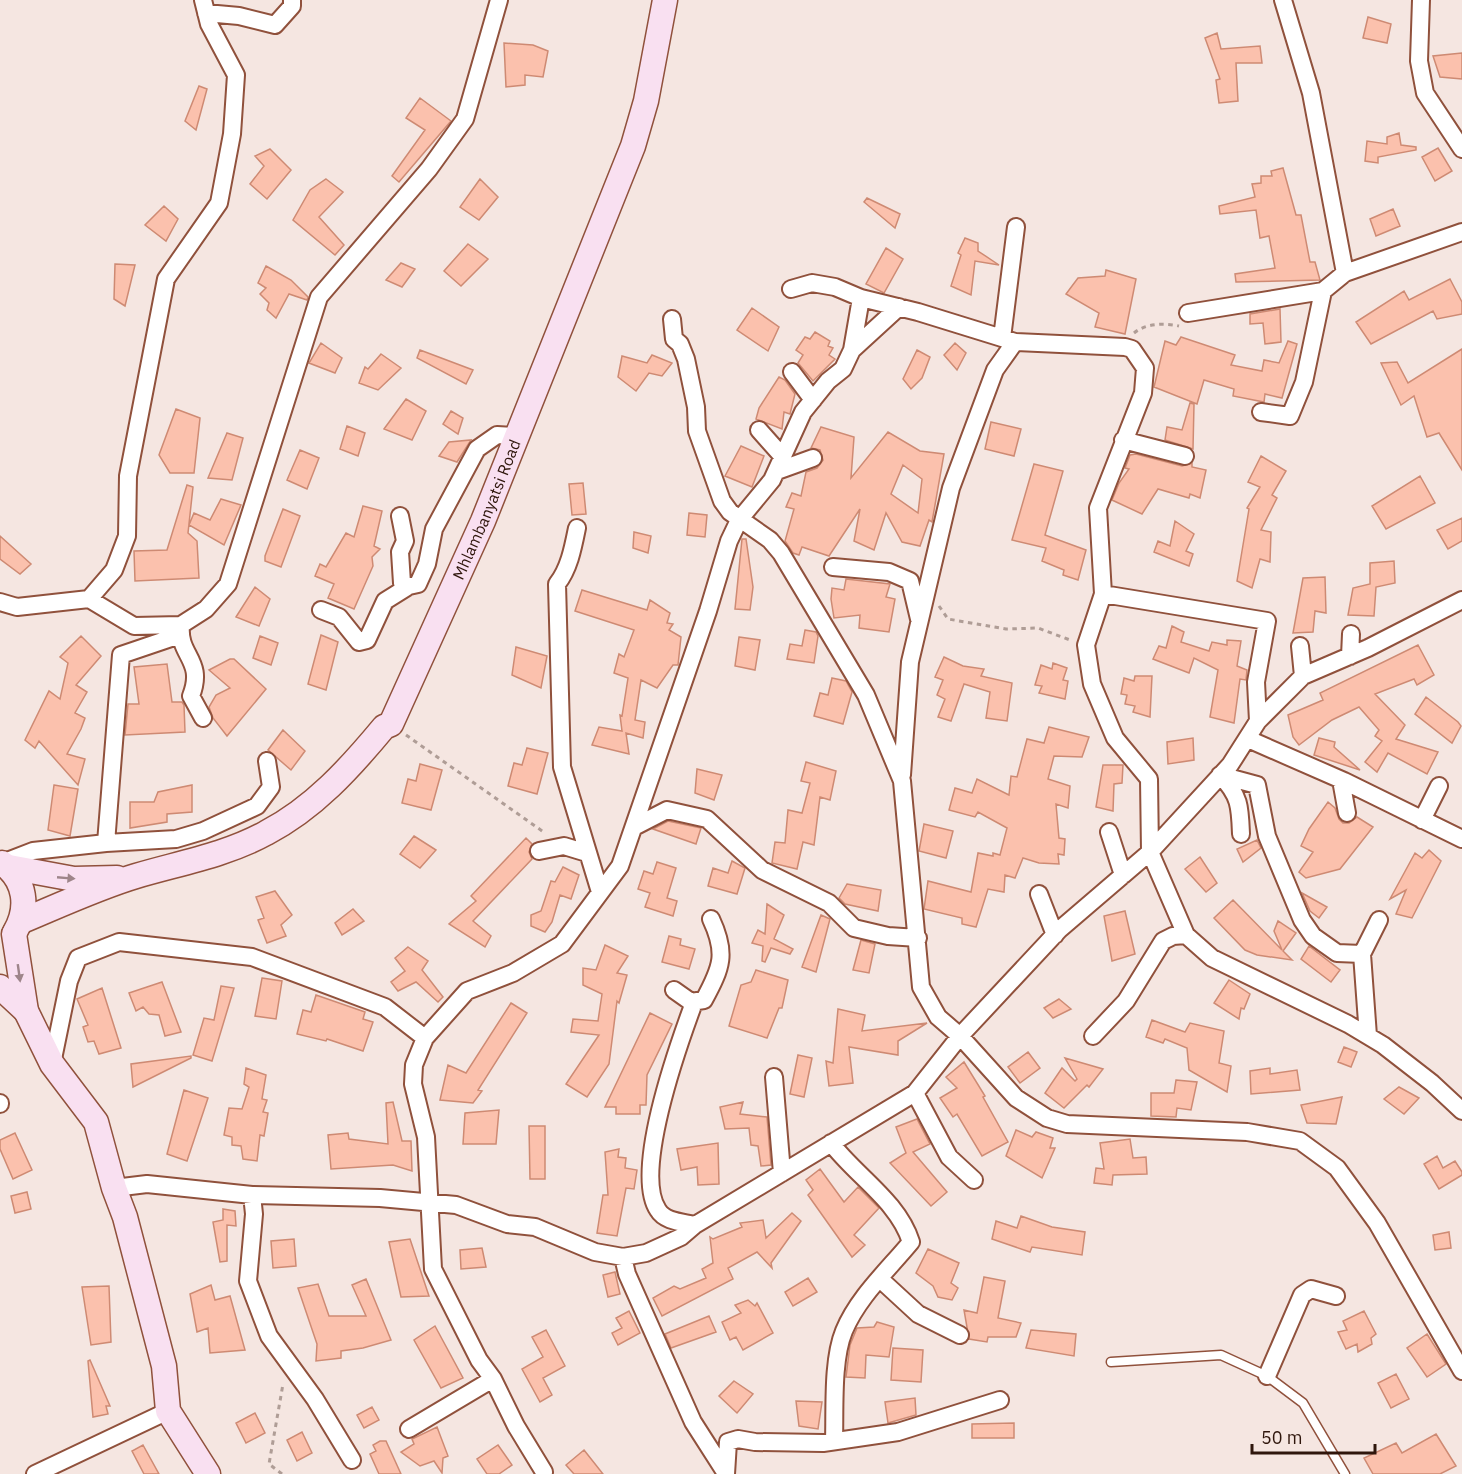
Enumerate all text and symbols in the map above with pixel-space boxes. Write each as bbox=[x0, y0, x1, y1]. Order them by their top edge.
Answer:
street label: Mhlambanyatsi Road bbox=[448, 437, 525, 583]
one-way arrow bbox=[57, 873, 76, 883]
one-way arrow bbox=[15, 963, 24, 982]
scale bar bbox=[1252, 1417, 1375, 1455]
text: 50 m bbox=[1261, 1426, 1303, 1449]

